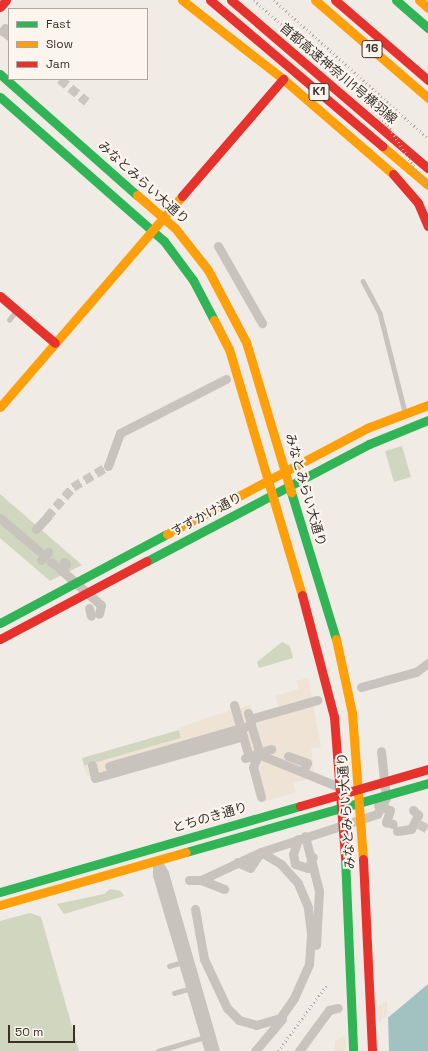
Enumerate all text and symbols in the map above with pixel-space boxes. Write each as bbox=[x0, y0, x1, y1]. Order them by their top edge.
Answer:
legend bbox=[8, 8, 148, 80]
text: Fast bbox=[46, 16, 71, 32]
street label: 首都高速神奈川1号横羽線 bbox=[276, 20, 400, 128]
text: Slow bbox=[46, 36, 73, 52]
road number: 16 bbox=[361, 39, 383, 59]
text: Jam bbox=[46, 56, 70, 72]
road number: K1 bbox=[308, 82, 330, 102]
street label: みなとみらい大通り bbox=[94, 138, 192, 228]
street label: みなとみらい大通り bbox=[281, 432, 329, 548]
street label: すずかけ通り bbox=[169, 490, 245, 540]
street label: みなとみらい大通り bbox=[335, 752, 359, 870]
street label: とちのき通り bbox=[170, 800, 250, 836]
scale bar bbox=[10, 1017, 77, 1043]
text: 50 m bbox=[15, 1024, 43, 1040]

